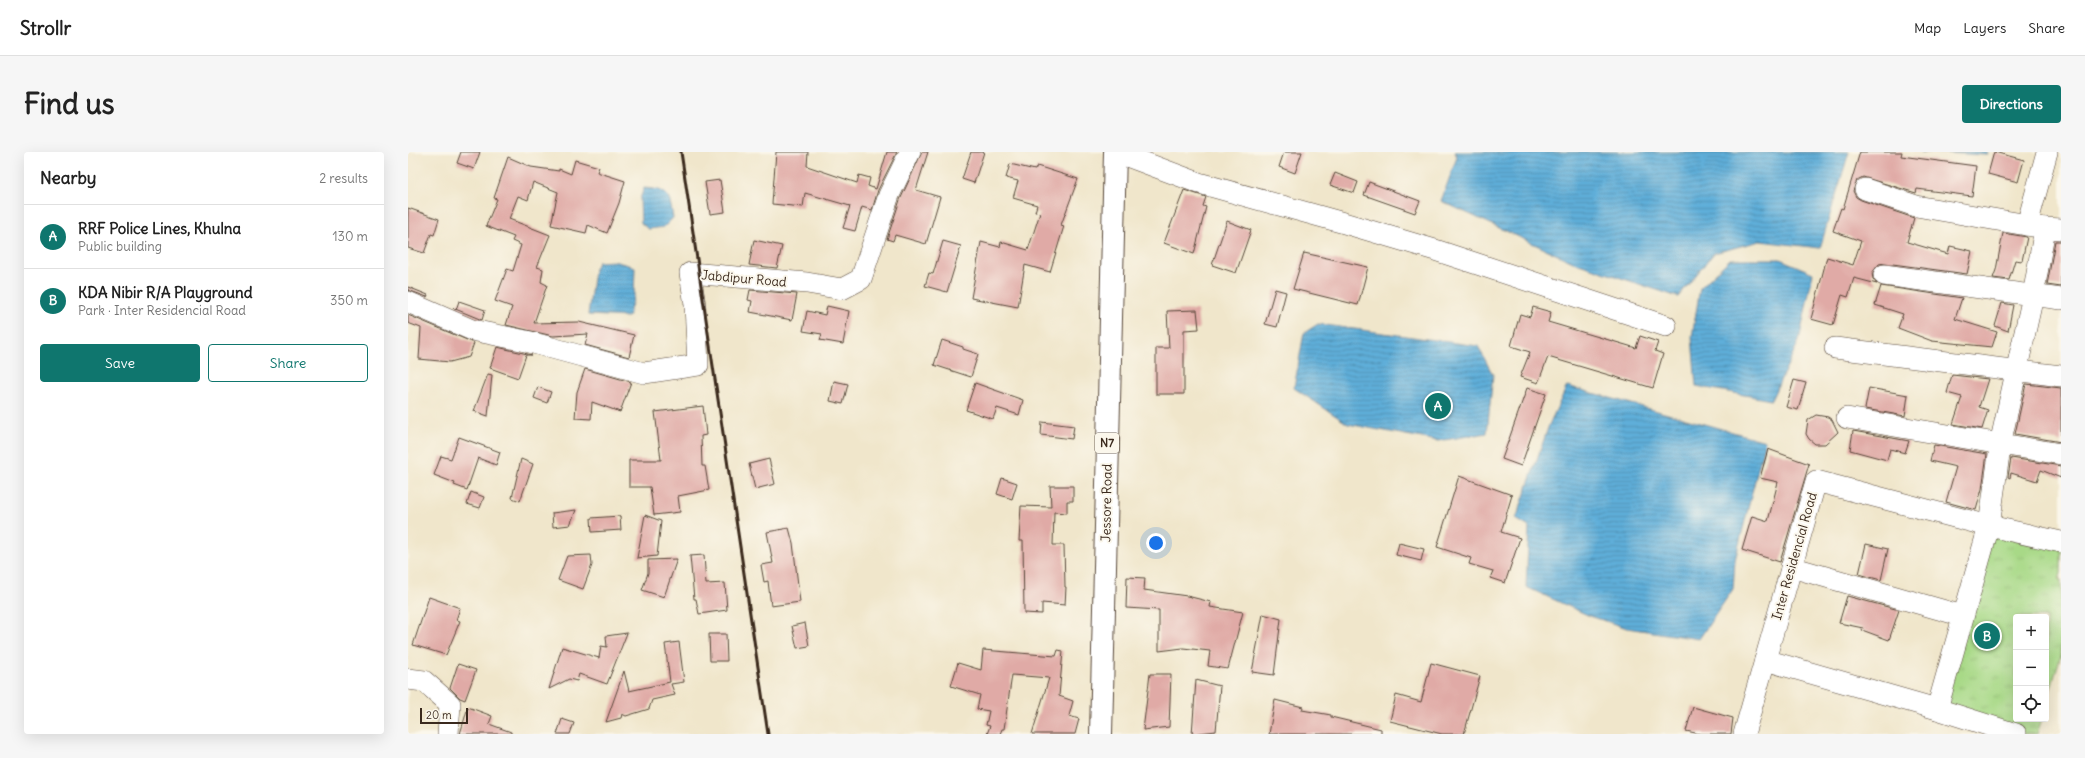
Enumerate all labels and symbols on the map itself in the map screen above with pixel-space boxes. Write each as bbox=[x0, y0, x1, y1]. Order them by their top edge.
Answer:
street label: Jabdipur Road bbox=[701, 266, 788, 291]
pin: A bbox=[1425, 391, 1451, 421]
road number: N7 bbox=[1095, 433, 1119, 453]
street label: Jessore Road bbox=[1097, 463, 1116, 542]
street label: Inter Residencial Road bbox=[1768, 490, 1821, 622]
your location bbox=[1146, 533, 1166, 553]
pin: B bbox=[1974, 621, 2000, 651]
scale bar bbox=[420, 706, 468, 725]

